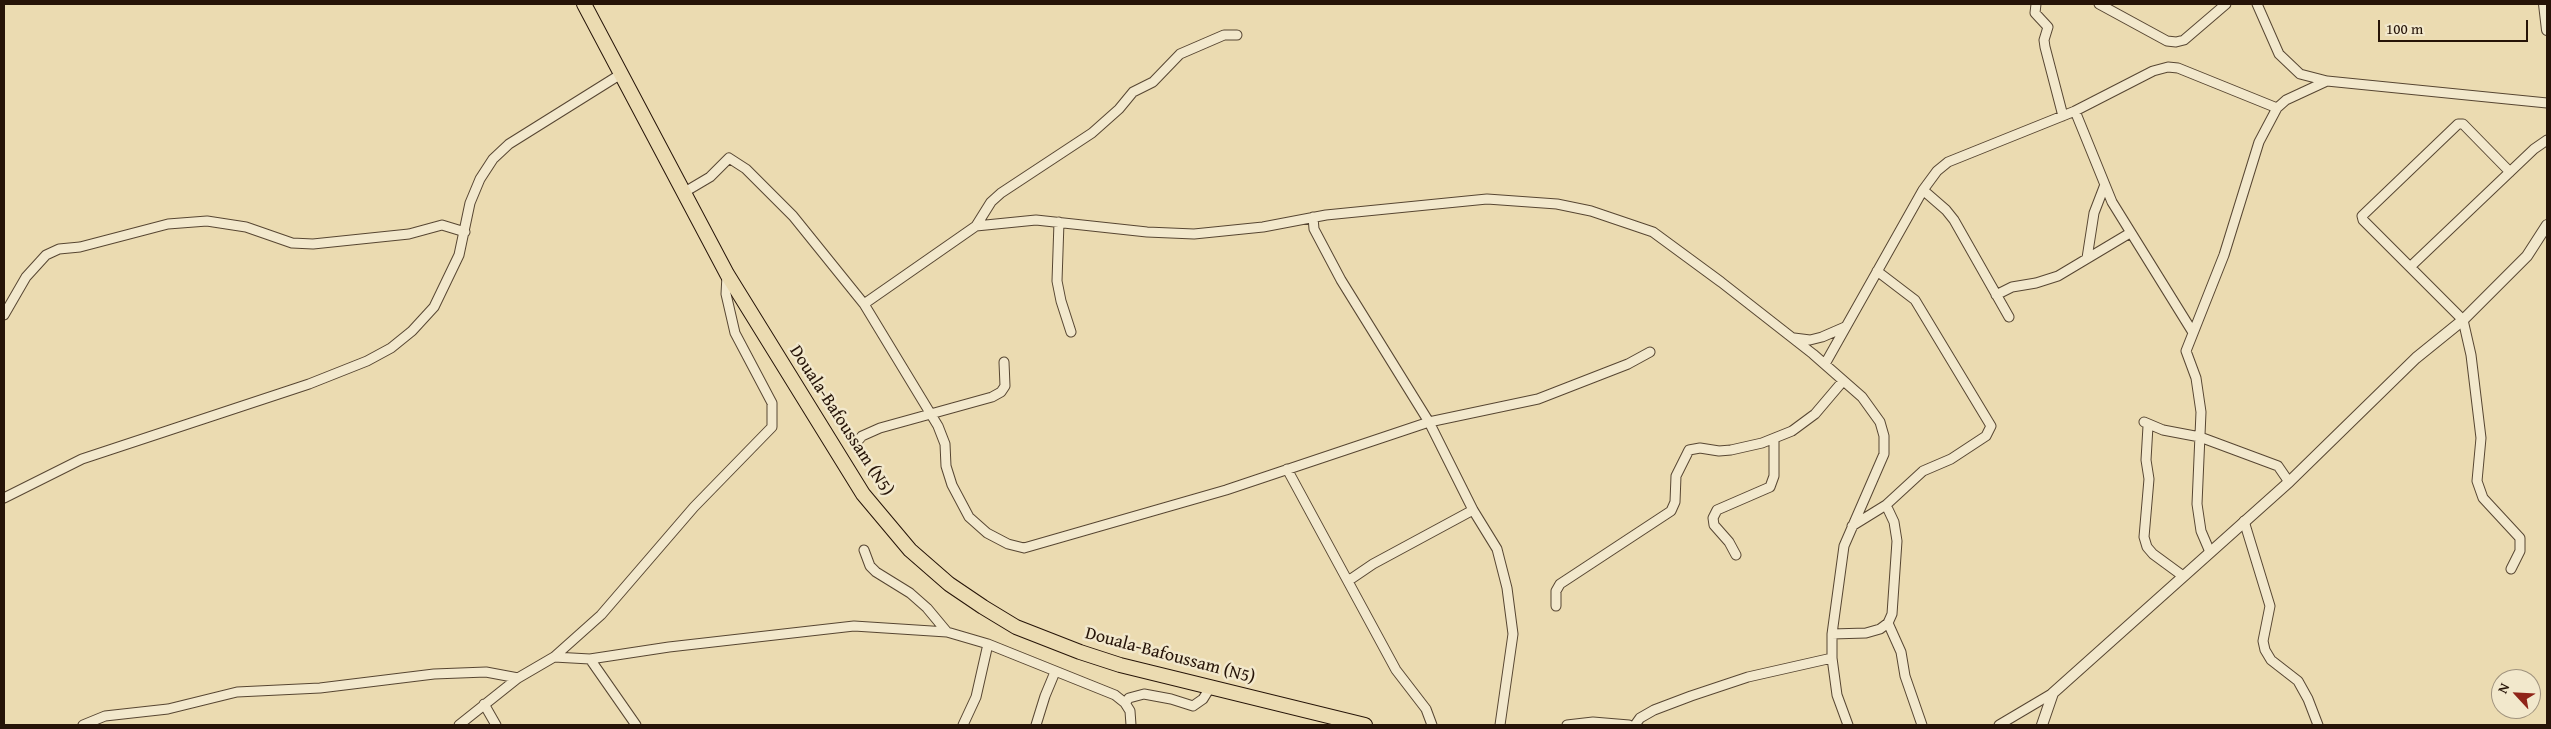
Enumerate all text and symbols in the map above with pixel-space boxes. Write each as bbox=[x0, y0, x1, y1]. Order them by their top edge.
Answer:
scale bar bbox=[2381, 10, 2531, 42]
text: 100 m bbox=[2386, 18, 2423, 39]
street label: Douala-Bafoussam (N5) bbox=[784, 342, 898, 500]
street label: Douala-Bafoussam (N5) bbox=[1083, 623, 1257, 689]
north arrow bbox=[2491, 669, 2541, 719]
text: N bbox=[2492, 680, 2514, 697]

